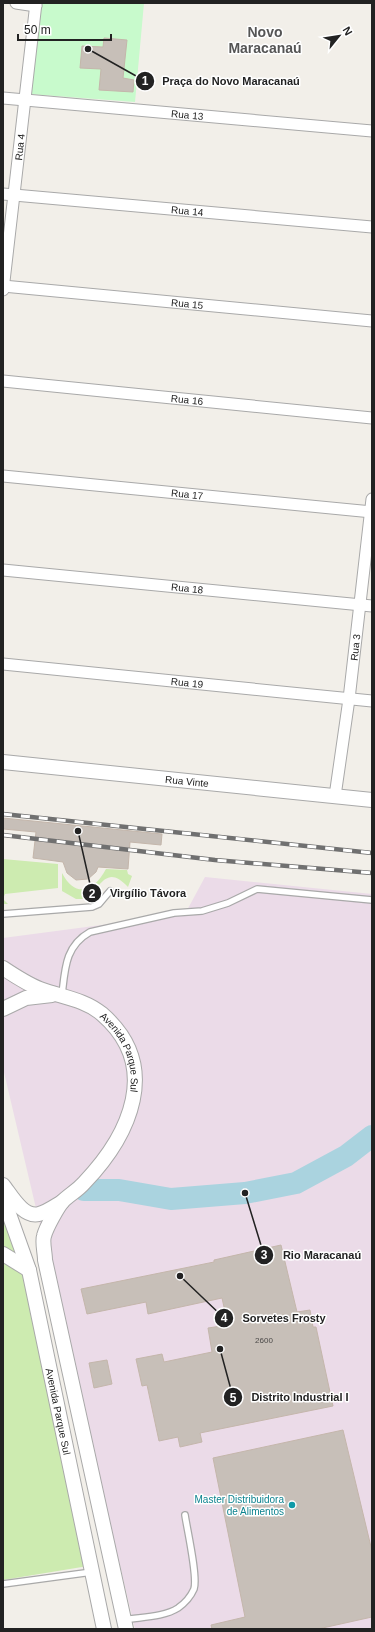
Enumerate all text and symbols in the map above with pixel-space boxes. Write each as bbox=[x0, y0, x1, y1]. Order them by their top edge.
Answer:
scale bar bbox=[18, 16, 111, 42]
north arrow bbox=[319, 16, 359, 56]
text: 50 m bbox=[24, 23, 51, 37]
district label: Novo Maracanaú bbox=[228, 24, 302, 56]
text: N bbox=[340, 25, 355, 37]
callout: Praça do Novo Maracanaú bbox=[135, 69, 308, 92]
text: 1 bbox=[142, 74, 149, 88]
text: Praça do Novo Maracanaú bbox=[162, 75, 300, 87]
street label: Rua 13 bbox=[171, 108, 204, 122]
street label: Rua 4 bbox=[13, 133, 27, 161]
street label: Rua 14 bbox=[171, 204, 204, 218]
street label: Rua 15 bbox=[171, 297, 204, 311]
street label: Rua 16 bbox=[170, 393, 204, 407]
street label: Rua 17 bbox=[170, 487, 204, 502]
street label: Rua 18 bbox=[170, 581, 204, 596]
street label: Rua 3 bbox=[348, 633, 362, 661]
street label: Rua 19 bbox=[170, 676, 204, 690]
street label: Rua Vinte bbox=[165, 774, 210, 789]
callout: Virgílio Távora bbox=[82, 882, 194, 905]
text: 2 bbox=[89, 887, 96, 901]
text: Virgílio Távora bbox=[110, 887, 187, 899]
street label: Avenida Parque Sul bbox=[98, 1010, 140, 1093]
callout: Rio Maracanaú bbox=[254, 1243, 369, 1266]
text: 3 bbox=[261, 1248, 268, 1262]
text: Rio Maracanaú bbox=[283, 1249, 361, 1261]
callout: Sorvetes Frosty bbox=[214, 1307, 334, 1330]
text: 4 bbox=[221, 1311, 228, 1325]
text: Sorvetes Frosty bbox=[242, 1312, 326, 1324]
house number: 2600 bbox=[255, 1336, 273, 1345]
street label: Avenida Parque Sul bbox=[44, 1367, 72, 1456]
callout: Distrito Industrial I bbox=[223, 1386, 356, 1409]
text: 5 bbox=[230, 1391, 237, 1405]
text: Distrito Industrial I bbox=[251, 1391, 349, 1403]
place label: Master Distribuidora de Alimentos bbox=[195, 1494, 284, 1517]
marker: Master Distribuidora de Alimentos bbox=[287, 1500, 297, 1510]

